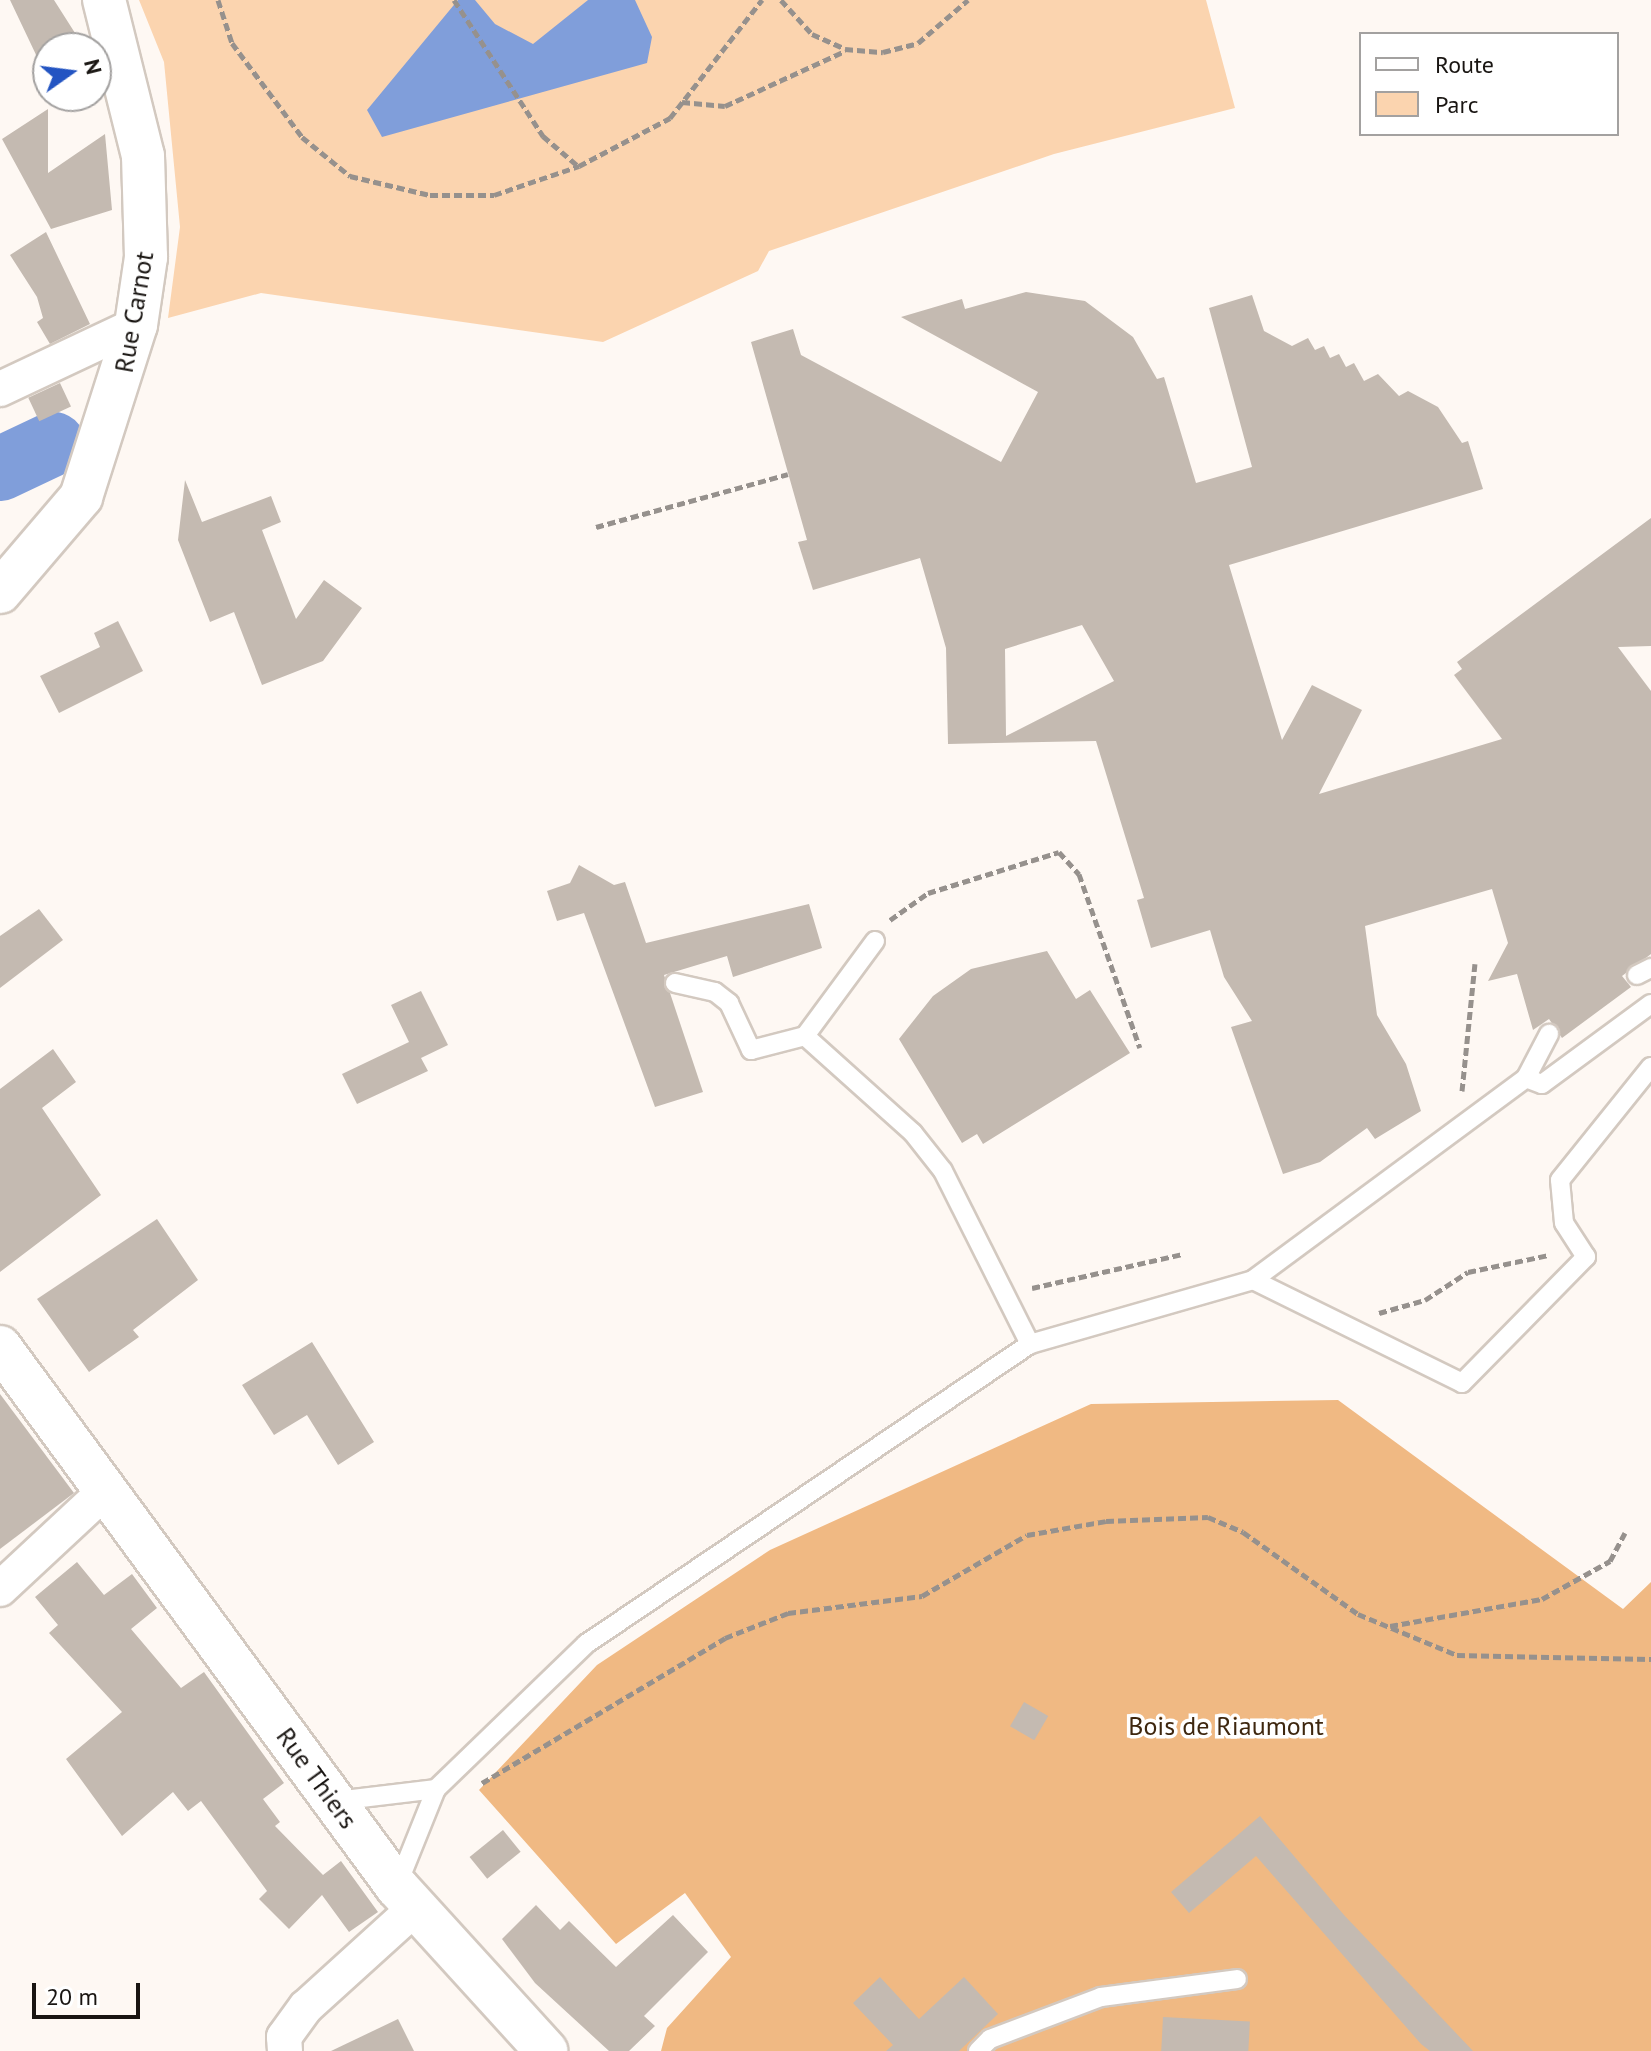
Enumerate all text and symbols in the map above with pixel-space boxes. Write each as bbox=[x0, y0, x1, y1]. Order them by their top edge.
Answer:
north arrow bbox=[32, 32, 112, 112]
legend bbox=[1359, 32, 1619, 136]
text: Route bbox=[1435, 49, 1494, 80]
text: N bbox=[78, 56, 109, 77]
text: Parc bbox=[1435, 89, 1478, 120]
street label: Rue Carnot bbox=[108, 249, 160, 375]
park label: Bois de Riaumont bbox=[1128, 1710, 1324, 1742]
street label: Rue Thiers bbox=[270, 1721, 364, 1835]
scale bar bbox=[36, 1967, 144, 2017]
text: 20 m bbox=[46, 1981, 98, 2012]

